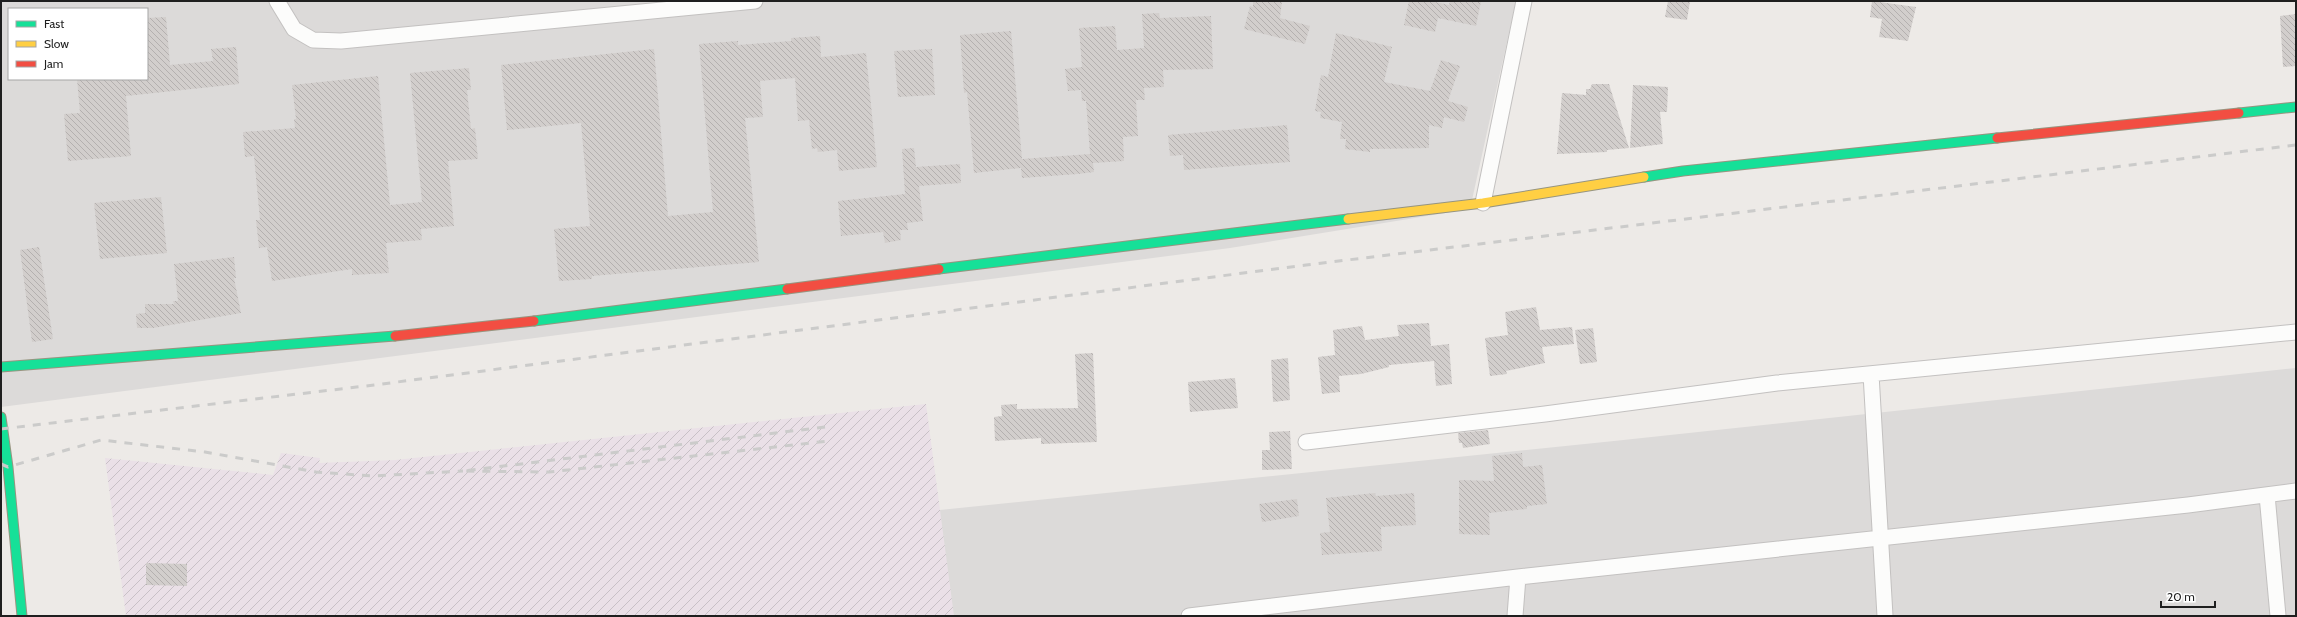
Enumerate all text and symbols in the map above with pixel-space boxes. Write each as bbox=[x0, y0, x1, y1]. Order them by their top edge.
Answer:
legend bbox=[8, 8, 148, 80]
text: Fast bbox=[44, 16, 64, 31]
text: Slow bbox=[44, 36, 69, 51]
text: Jam bbox=[43, 56, 63, 71]
scale bar bbox=[2161, 583, 2215, 609]
text: 20 m bbox=[2167, 589, 2195, 604]

